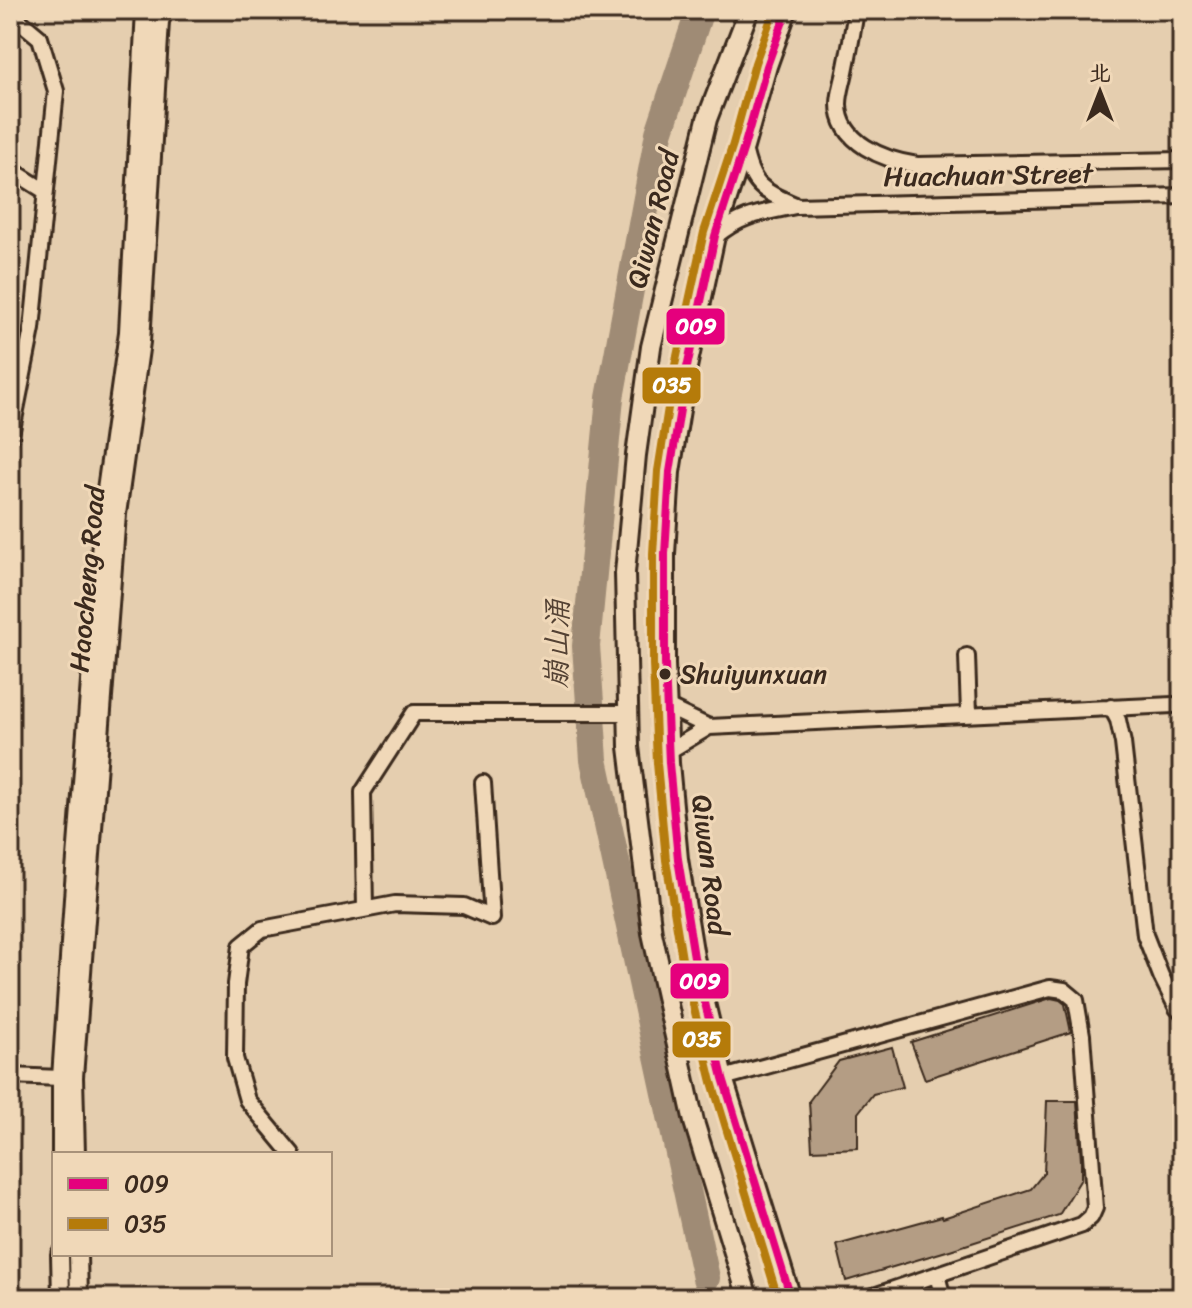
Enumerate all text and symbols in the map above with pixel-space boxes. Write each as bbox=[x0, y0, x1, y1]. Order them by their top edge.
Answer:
north arrow bbox=[1060, 52, 1140, 132]
text: 北 bbox=[1089, 53, 1111, 92]
street label: Qiwan Road bbox=[612, 142, 694, 293]
street label: Huachuan Street bbox=[883, 149, 1095, 201]
line badge: 009 bbox=[665, 307, 726, 346]
text: 009 bbox=[675, 307, 717, 346]
line badge: 035 bbox=[641, 366, 702, 405]
text: 035 bbox=[652, 366, 692, 405]
street label: Haocheng Road bbox=[54, 482, 120, 674]
water label: 崩山涌 bbox=[529, 598, 585, 689]
place label: Shuiyunxuan bbox=[680, 651, 827, 697]
marker: Shuiyunxuan bbox=[657, 666, 673, 682]
street label: Qiwan Road bbox=[677, 792, 743, 940]
line badge: 009 bbox=[669, 962, 730, 1000]
text: 009 bbox=[679, 962, 721, 1001]
line badge: 035 bbox=[671, 1020, 732, 1059]
text: 035 bbox=[682, 1020, 722, 1059]
legend bbox=[52, 1152, 332, 1256]
text: 009 bbox=[124, 1163, 169, 1205]
text: 035 bbox=[124, 1203, 167, 1245]

